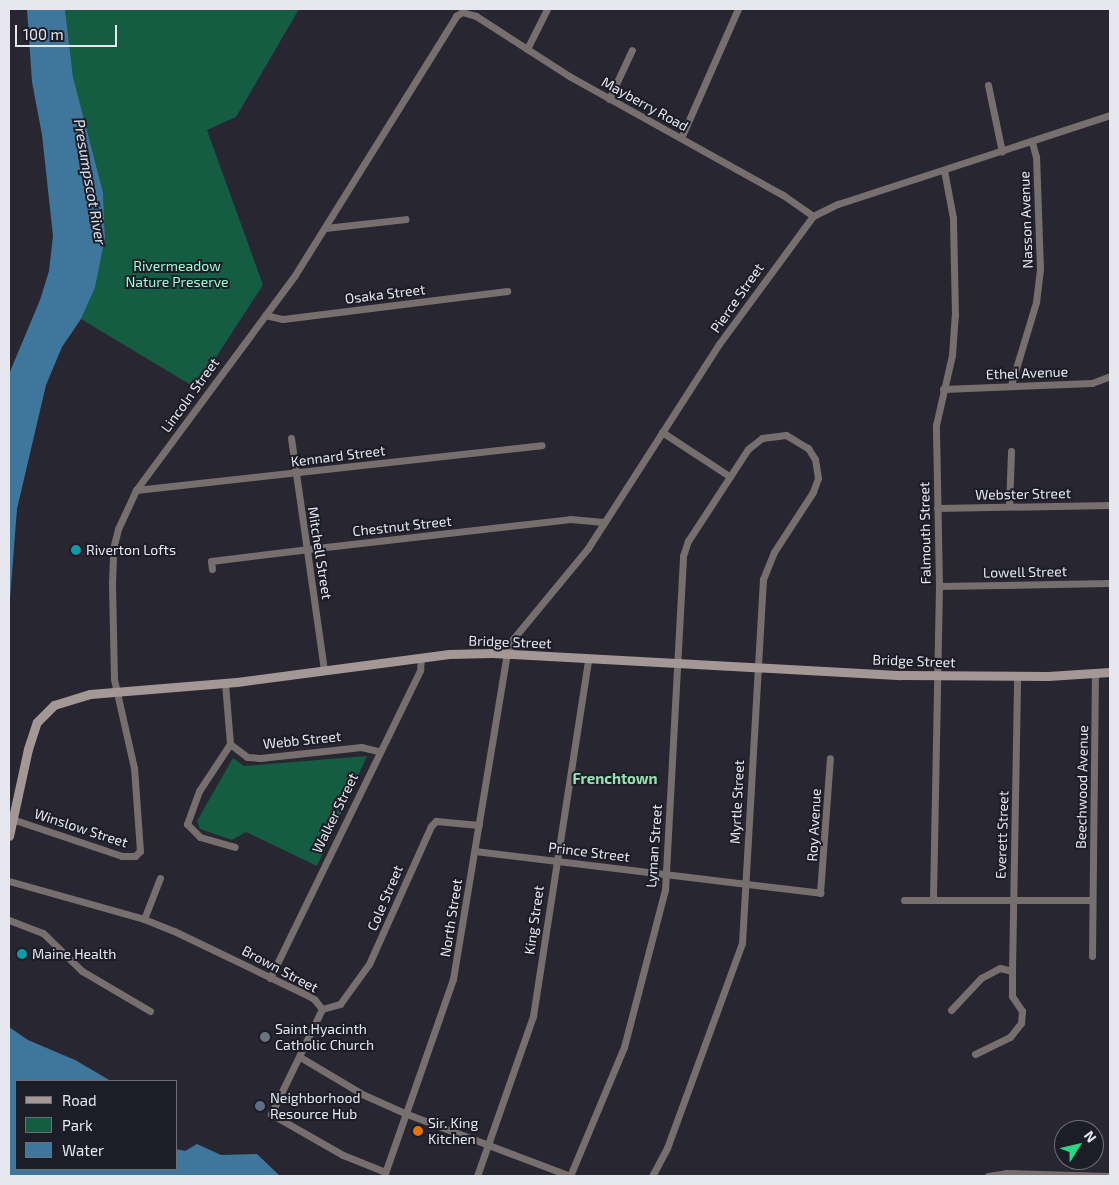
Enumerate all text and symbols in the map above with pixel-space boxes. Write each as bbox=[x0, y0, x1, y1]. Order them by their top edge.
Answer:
scale bar bbox=[18, 15, 120, 47]
text: 100 m bbox=[23, 25, 64, 43]
street label: Mayberry Road bbox=[599, 73, 691, 135]
water label: Presumpscot River bbox=[70, 118, 110, 246]
street label: Nasson Avenue bbox=[1016, 171, 1036, 269]
park label: Rivermeadow Nature Preserve bbox=[125, 258, 229, 290]
street label: Pierce Street bbox=[707, 260, 767, 336]
street label: Osaka Street bbox=[344, 281, 426, 307]
street label: Lincoln Street bbox=[157, 355, 223, 435]
street label: Ethel Avenue bbox=[985, 363, 1069, 383]
street label: Kennard Street bbox=[290, 442, 386, 470]
street label: Falmouth Street bbox=[916, 481, 934, 585]
street label: Webster Street bbox=[975, 485, 1071, 503]
street label: Mitchell Street bbox=[304, 505, 336, 601]
street label: Chestnut Street bbox=[352, 512, 452, 540]
place label: Riverton Lofts bbox=[86, 542, 176, 558]
marker: Riverton Lofts bbox=[70, 544, 82, 556]
street label: Lowell Street bbox=[983, 563, 1067, 581]
street label: Bridge Street bbox=[468, 632, 552, 652]
street label: Bridge Street bbox=[872, 651, 956, 671]
street label: Beechwood Avenue bbox=[1073, 725, 1091, 849]
street label: Webb Street bbox=[262, 728, 342, 752]
street label: Myrtle Street bbox=[726, 759, 748, 845]
street label: Walker Street bbox=[308, 770, 362, 856]
district label: Frenchtown bbox=[572, 770, 658, 788]
street label: Roy Avenue bbox=[804, 788, 824, 862]
street label: Everett Street bbox=[992, 791, 1012, 879]
street label: Lyman Street bbox=[643, 804, 665, 888]
street label: Winslow Street bbox=[32, 805, 130, 851]
street label: Prince Street bbox=[547, 839, 631, 865]
street label: Cole Street bbox=[364, 863, 406, 933]
street label: North Street bbox=[437, 878, 465, 958]
street label: King Street bbox=[521, 884, 547, 956]
street label: Brown Street bbox=[239, 942, 321, 996]
place label: Maine Health bbox=[32, 946, 116, 962]
marker: Maine Health bbox=[16, 948, 28, 960]
place label: Saint Hyacinth Catholic Church bbox=[275, 1021, 374, 1054]
marker: Saint Hyacinth Catholic Church bbox=[259, 1031, 271, 1043]
legend bbox=[15, 1080, 178, 1170]
place label: Neighborhood Resource Hub bbox=[270, 1090, 360, 1122]
text: Road bbox=[62, 1091, 97, 1109]
marker: Neighborhood Resource Hub bbox=[254, 1100, 266, 1112]
place label: Sir. King Kitchen bbox=[428, 1115, 478, 1148]
text: Park bbox=[62, 1116, 93, 1134]
north arrow bbox=[1054, 1120, 1104, 1170]
marker: Sir. King Kitchen bbox=[412, 1125, 424, 1137]
text: N bbox=[1081, 1127, 1101, 1146]
text: Water bbox=[62, 1141, 104, 1159]

